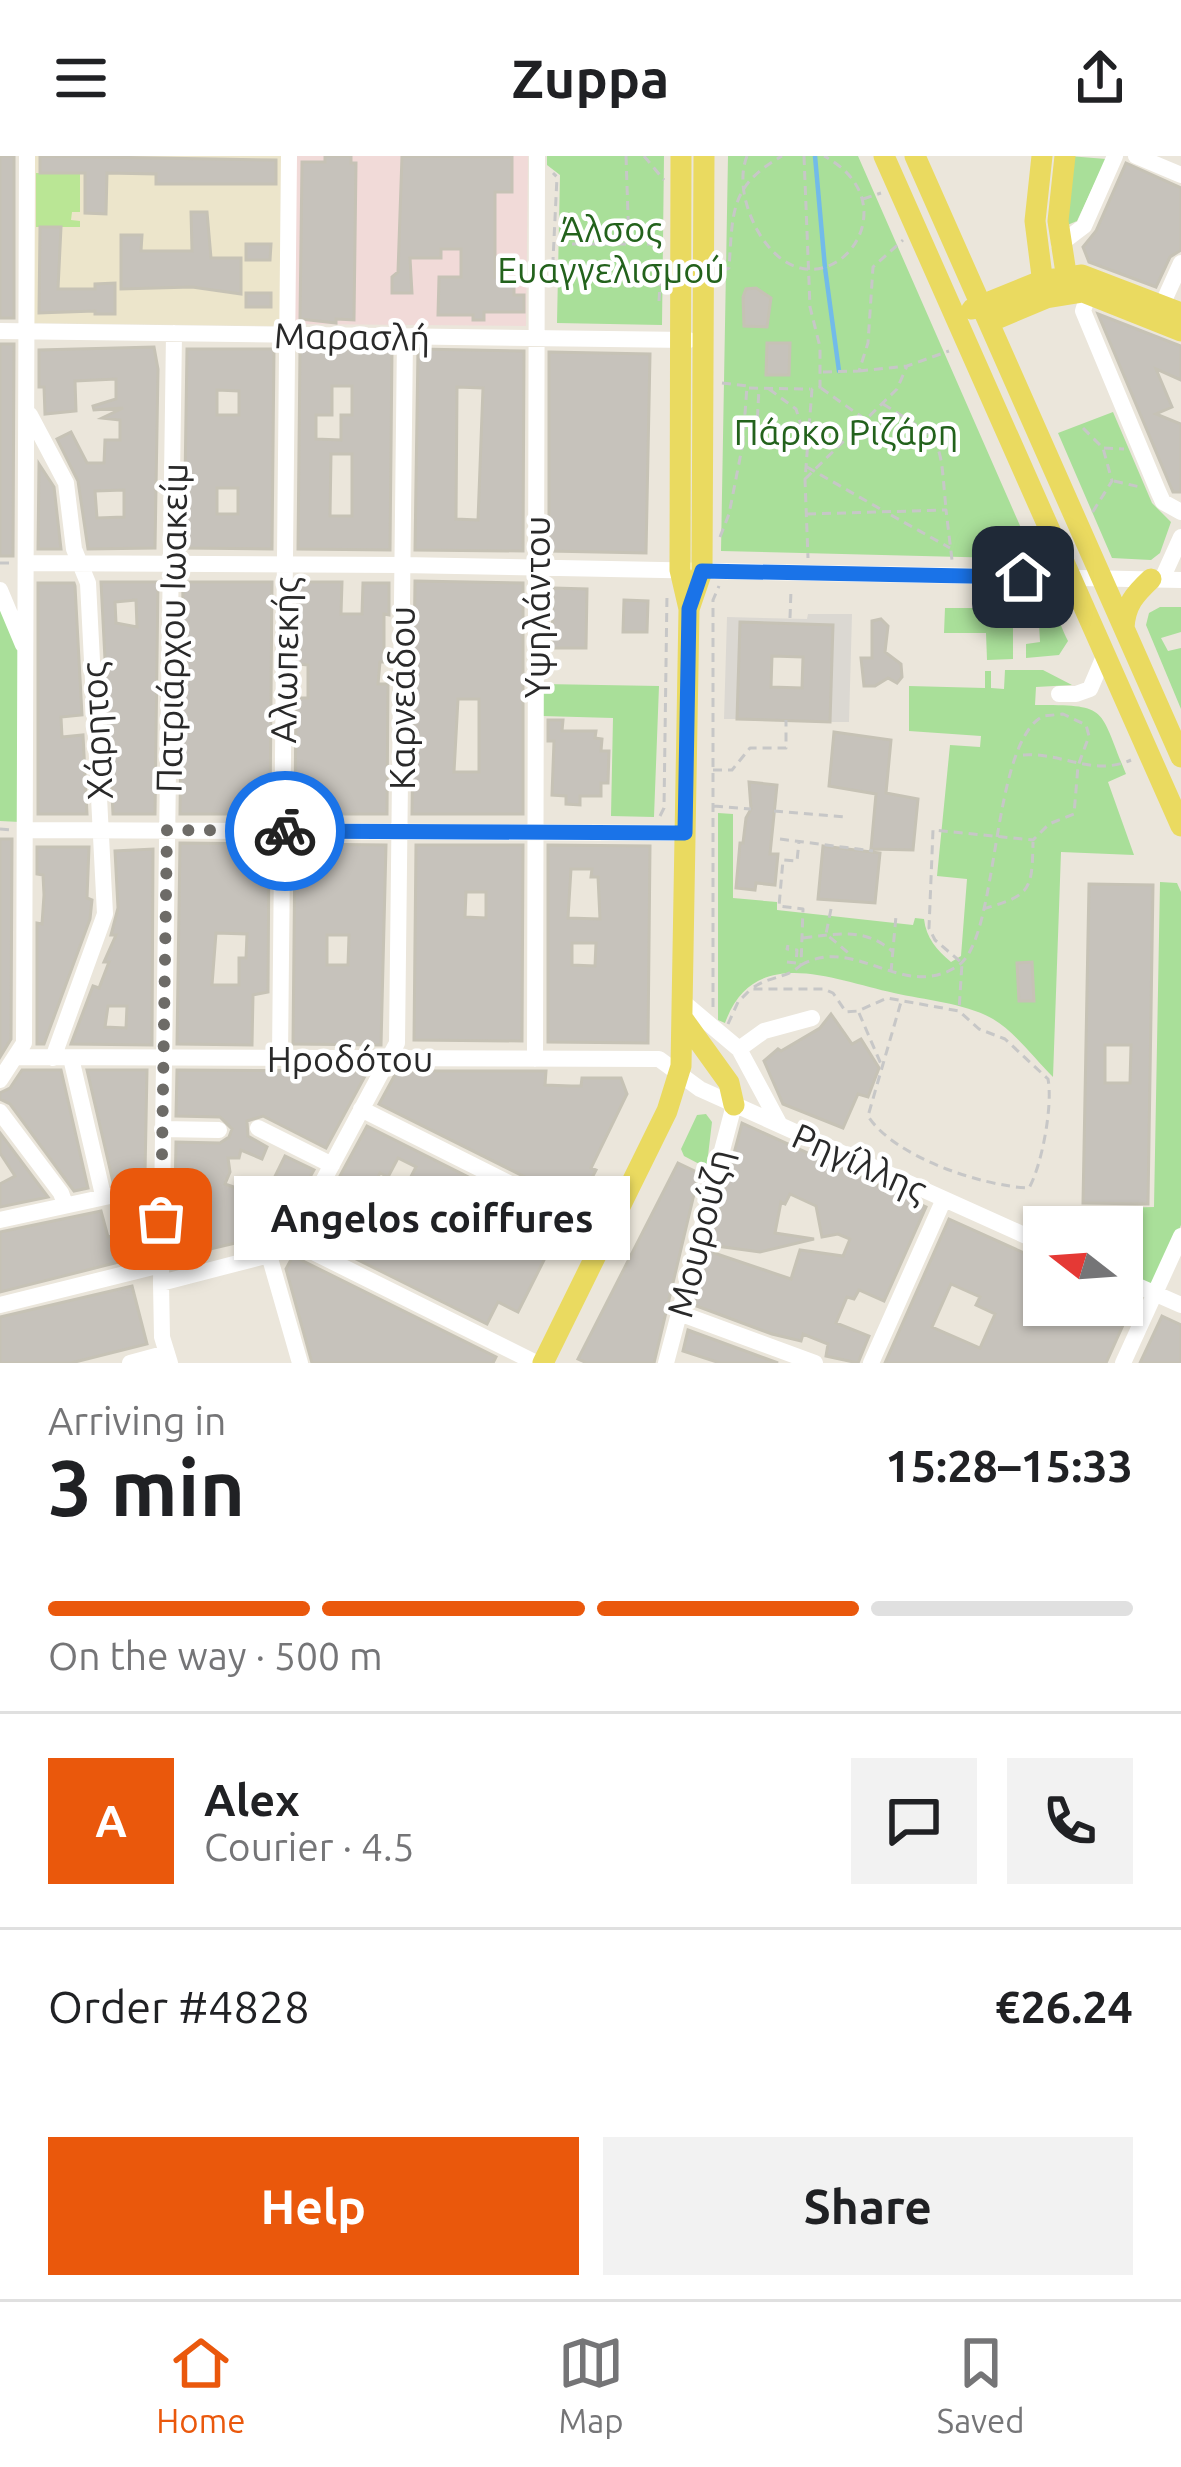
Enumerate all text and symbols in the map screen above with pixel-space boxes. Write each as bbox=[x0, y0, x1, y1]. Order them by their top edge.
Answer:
icon: menu bbox=[48, 45, 114, 111]
icon: share bbox=[1067, 45, 1133, 111]
text: Zuppa bbox=[512, 48, 669, 108]
park label: Άλσος Ευαγγελισμού bbox=[497, 208, 725, 290]
street label: Μαρασλή bbox=[274, 314, 430, 358]
park label: Πάρκο Ριζάρη bbox=[734, 411, 958, 452]
street label: Πατριάρχου Ιωακείμ bbox=[148, 463, 194, 793]
street label: Υψηλάντου bbox=[516, 516, 557, 698]
pin bbox=[972, 526, 1074, 628]
icon: home bbox=[990, 544, 1056, 610]
street label: Αλωπεκής bbox=[262, 576, 306, 744]
street label: Καρνεάδου bbox=[381, 606, 422, 790]
street label: Χάρητος bbox=[72, 661, 120, 801]
courier bbox=[225, 771, 345, 891]
icon: bike bbox=[252, 798, 318, 864]
street label: Ηροδότου bbox=[267, 1038, 433, 1079]
street label: Ρηγίλλης bbox=[786, 1114, 934, 1210]
street label: Μουρούζη bbox=[658, 1145, 740, 1321]
pin bbox=[110, 1168, 212, 1270]
callout: Angelos coiffures bbox=[233, 1177, 629, 1261]
icon: bag bbox=[128, 1186, 194, 1252]
text: Angelos coiffures bbox=[271, 1196, 593, 1239]
north arrow bbox=[1023, 1206, 1143, 1326]
map controls bbox=[1023, 1206, 1143, 1326]
text: Arriving in bbox=[48, 1399, 226, 1442]
text: 15:28–15:33 bbox=[885, 1440, 1133, 1491]
text: 3 min bbox=[48, 1443, 245, 1531]
text: On the way · 500 m bbox=[48, 1634, 383, 1677]
button: chat bbox=[851, 1758, 977, 1884]
button: phone bbox=[1007, 1758, 1133, 1884]
text: Alex bbox=[204, 1774, 300, 1825]
text: A bbox=[95, 1795, 127, 1846]
text: Courier · 4.5 bbox=[204, 1825, 415, 1868]
text: Order #4828 bbox=[48, 1981, 310, 2032]
text: €26.24 bbox=[995, 1981, 1133, 2032]
button: Help bbox=[48, 2137, 579, 2275]
button: Share bbox=[603, 2137, 1133, 2275]
tab: Home bbox=[156, 2330, 245, 2439]
tab: Map bbox=[558, 2330, 624, 2439]
tab: Saved bbox=[937, 2330, 1025, 2439]

